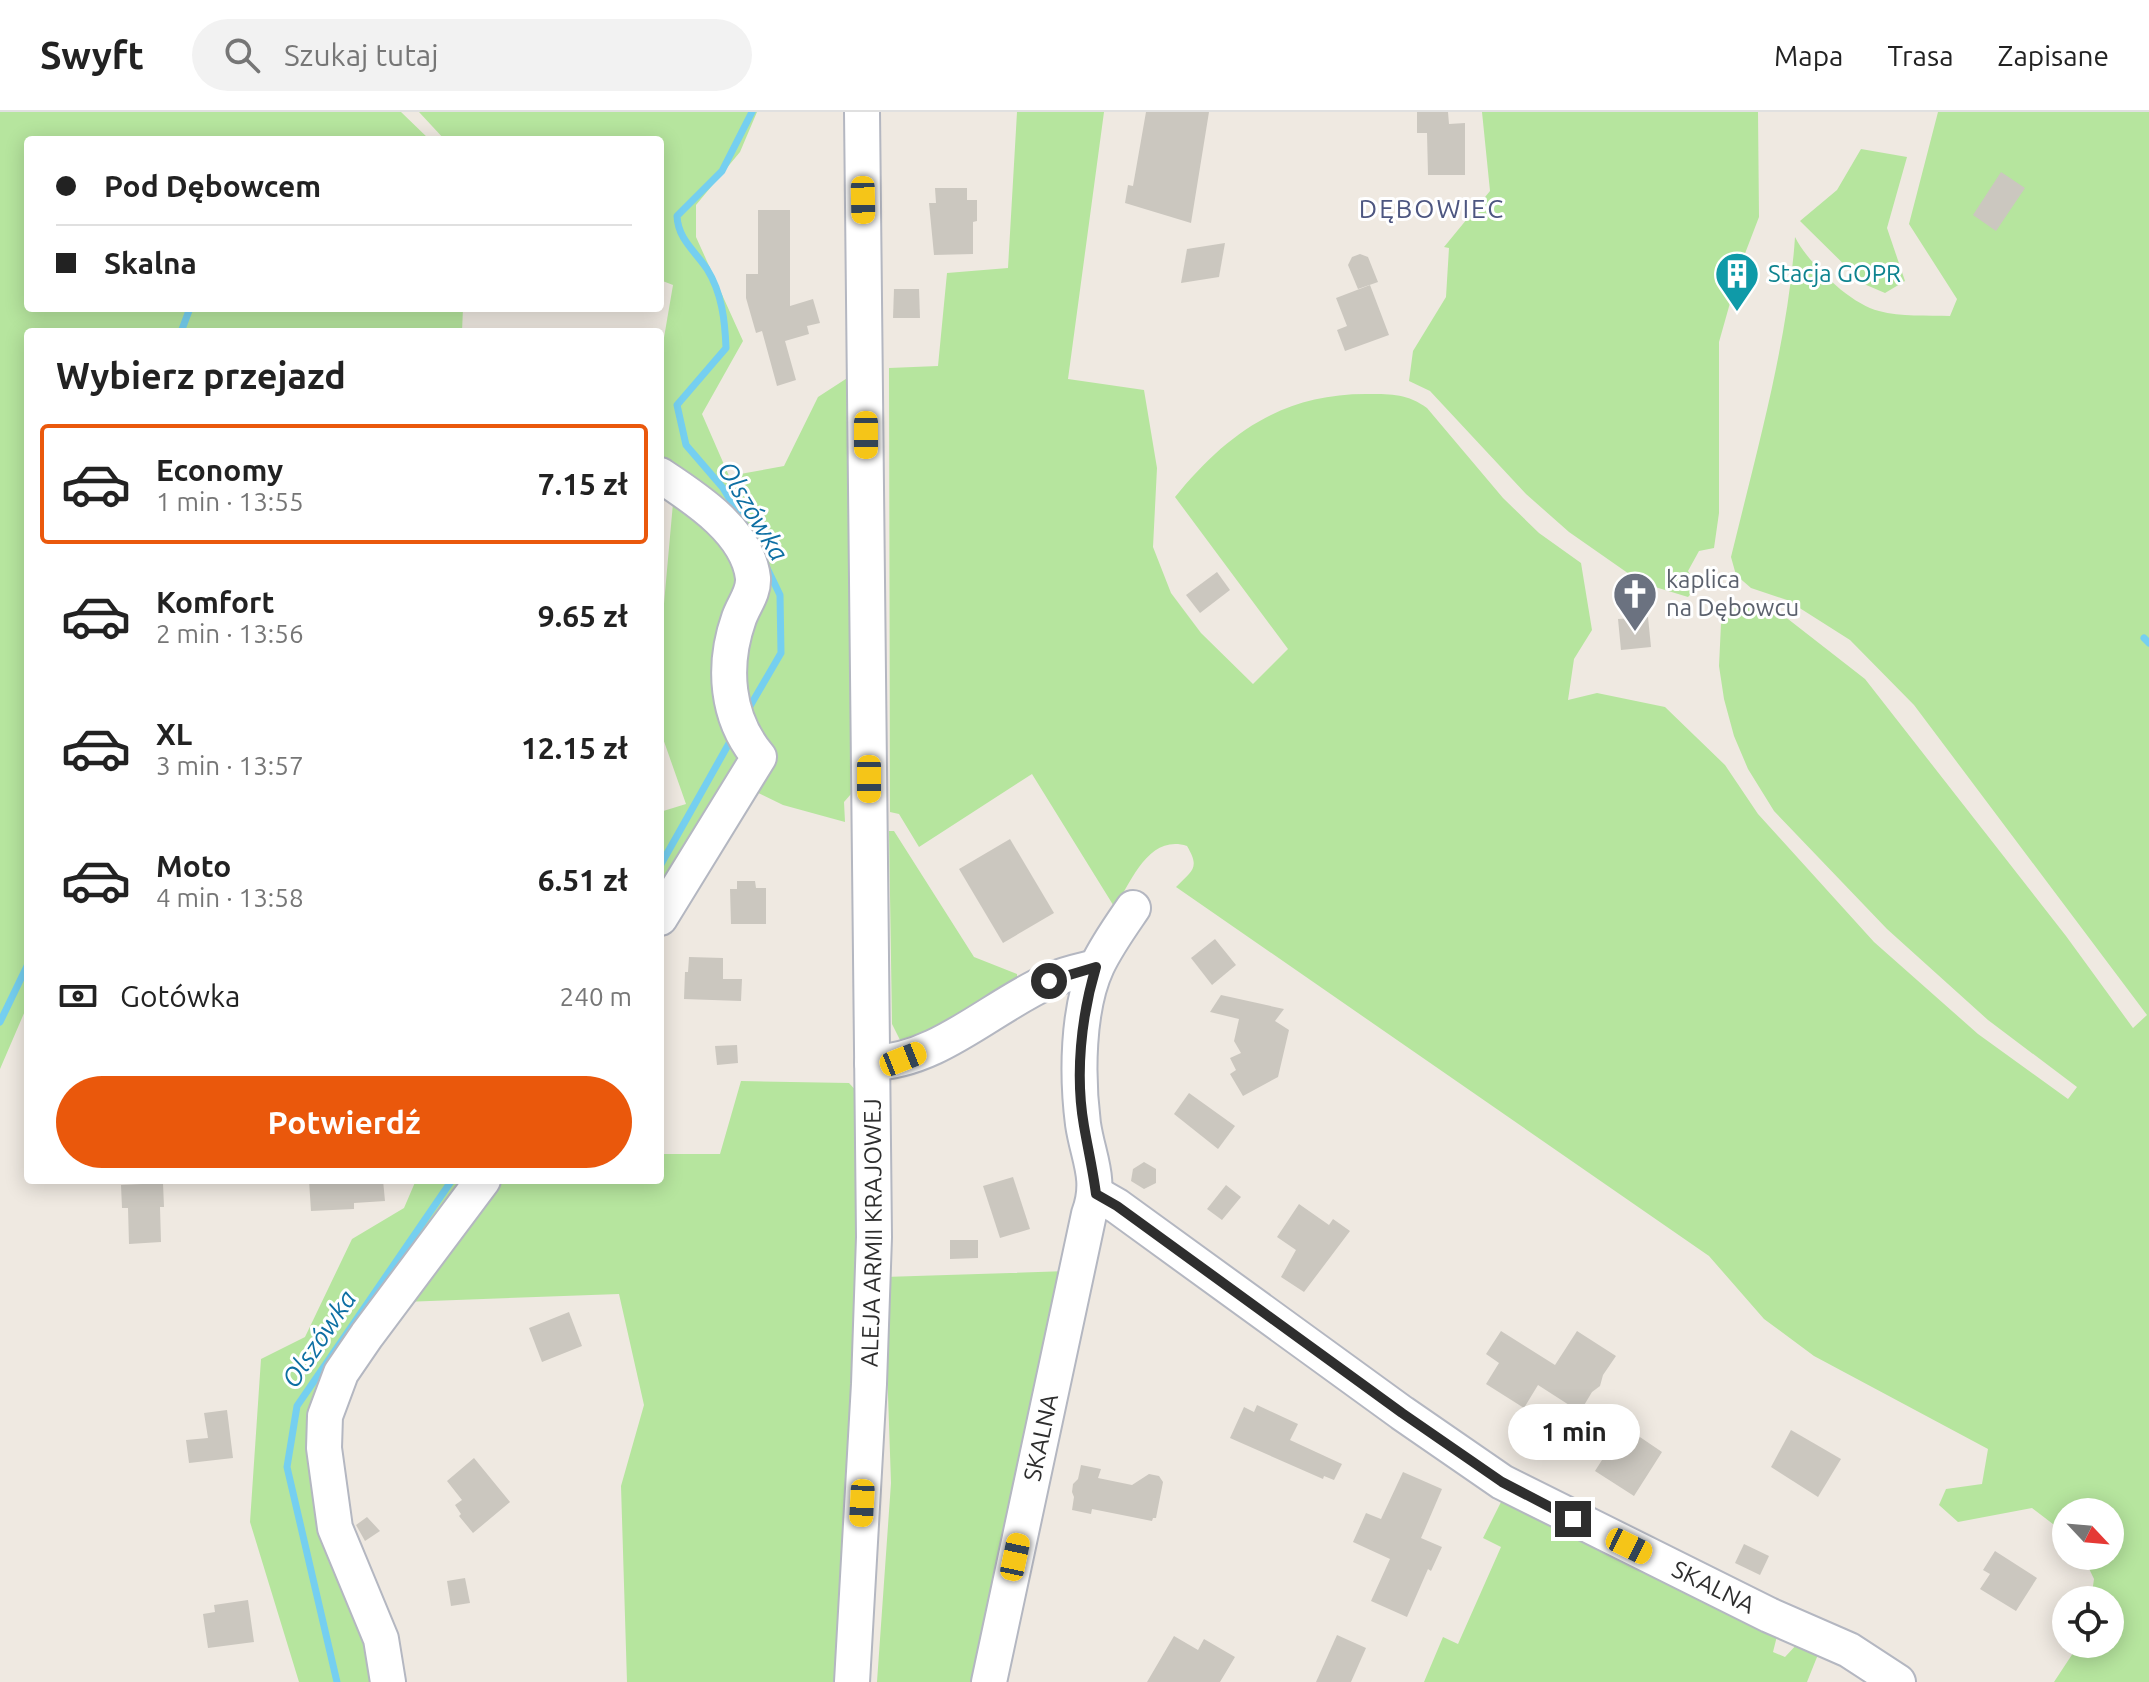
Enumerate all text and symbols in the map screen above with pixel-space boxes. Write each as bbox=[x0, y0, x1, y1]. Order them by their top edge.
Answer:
search box bbox=[192, 19, 752, 91]
icon: search bbox=[220, 33, 264, 77]
text: Swyft bbox=[40, 34, 144, 76]
text: Szukaj tutaj bbox=[284, 38, 439, 72]
text: Mapa bbox=[1774, 40, 1843, 71]
text: Trasa bbox=[1887, 40, 1954, 71]
text: Zapisane bbox=[1998, 40, 2109, 71]
text: Pod Dębowcem bbox=[104, 169, 321, 203]
car bbox=[851, 176, 875, 224]
district label: DĘBOWIEC bbox=[1359, 194, 1505, 223]
text: Skalna bbox=[104, 246, 197, 280]
building icon: Stacja GOPR bbox=[1713, 250, 1761, 313]
place label: Stacja GOPR bbox=[1768, 260, 1901, 287]
text: Wybierz przejazd bbox=[56, 355, 346, 396]
car bbox=[854, 411, 878, 459]
icon: car bbox=[60, 448, 132, 520]
text: Economy bbox=[156, 453, 283, 487]
water label: Olszówka bbox=[712, 456, 794, 566]
text: 7.15 zł bbox=[538, 467, 628, 501]
text: 1 min · 13:55 bbox=[156, 487, 304, 516]
place label: kaplica na Dębowcu bbox=[1666, 566, 1799, 621]
church icon: kaplica na Dębowcu bbox=[1611, 570, 1659, 633]
icon: car bbox=[60, 580, 132, 652]
text: Komfort bbox=[156, 585, 274, 619]
text: 9.65 zł bbox=[538, 599, 628, 633]
text: 2 min · 13:56 bbox=[156, 619, 304, 648]
icon: car bbox=[60, 712, 132, 784]
text: XL bbox=[156, 717, 192, 751]
text: 12.15 zł bbox=[521, 731, 628, 765]
text: 3 min · 13:57 bbox=[156, 751, 304, 780]
car bbox=[857, 755, 881, 803]
icon: car bbox=[60, 844, 132, 916]
text: Moto bbox=[156, 849, 231, 883]
text: 6.51 zł bbox=[538, 863, 628, 897]
text: 4 min · 13:58 bbox=[156, 883, 304, 912]
route start bbox=[1031, 963, 1067, 999]
icon: cash bbox=[56, 974, 100, 1018]
text: Gotówka bbox=[120, 979, 241, 1013]
text: 240 m bbox=[560, 982, 632, 1011]
car bbox=[876, 1039, 930, 1079]
button: Potwierdź bbox=[56, 1076, 632, 1168]
street label: ALEJA ARMII KRAJOWEJ bbox=[856, 1098, 887, 1367]
water label: Olszówka bbox=[276, 1285, 362, 1393]
street label: SKALNA bbox=[1018, 1391, 1063, 1484]
callout: 1 min bbox=[1507, 1403, 1639, 1459]
text: 1 min bbox=[1541, 1417, 1607, 1446]
car bbox=[849, 1478, 875, 1528]
north arrow bbox=[2052, 1498, 2124, 1570]
map controls bbox=[2052, 1498, 2124, 1658]
route end bbox=[1555, 1501, 1591, 1537]
car bbox=[1602, 1525, 1656, 1567]
car bbox=[998, 1531, 1032, 1583]
street label: SKALNA bbox=[1668, 1555, 1760, 1619]
button: locate bbox=[2052, 1586, 2124, 1658]

